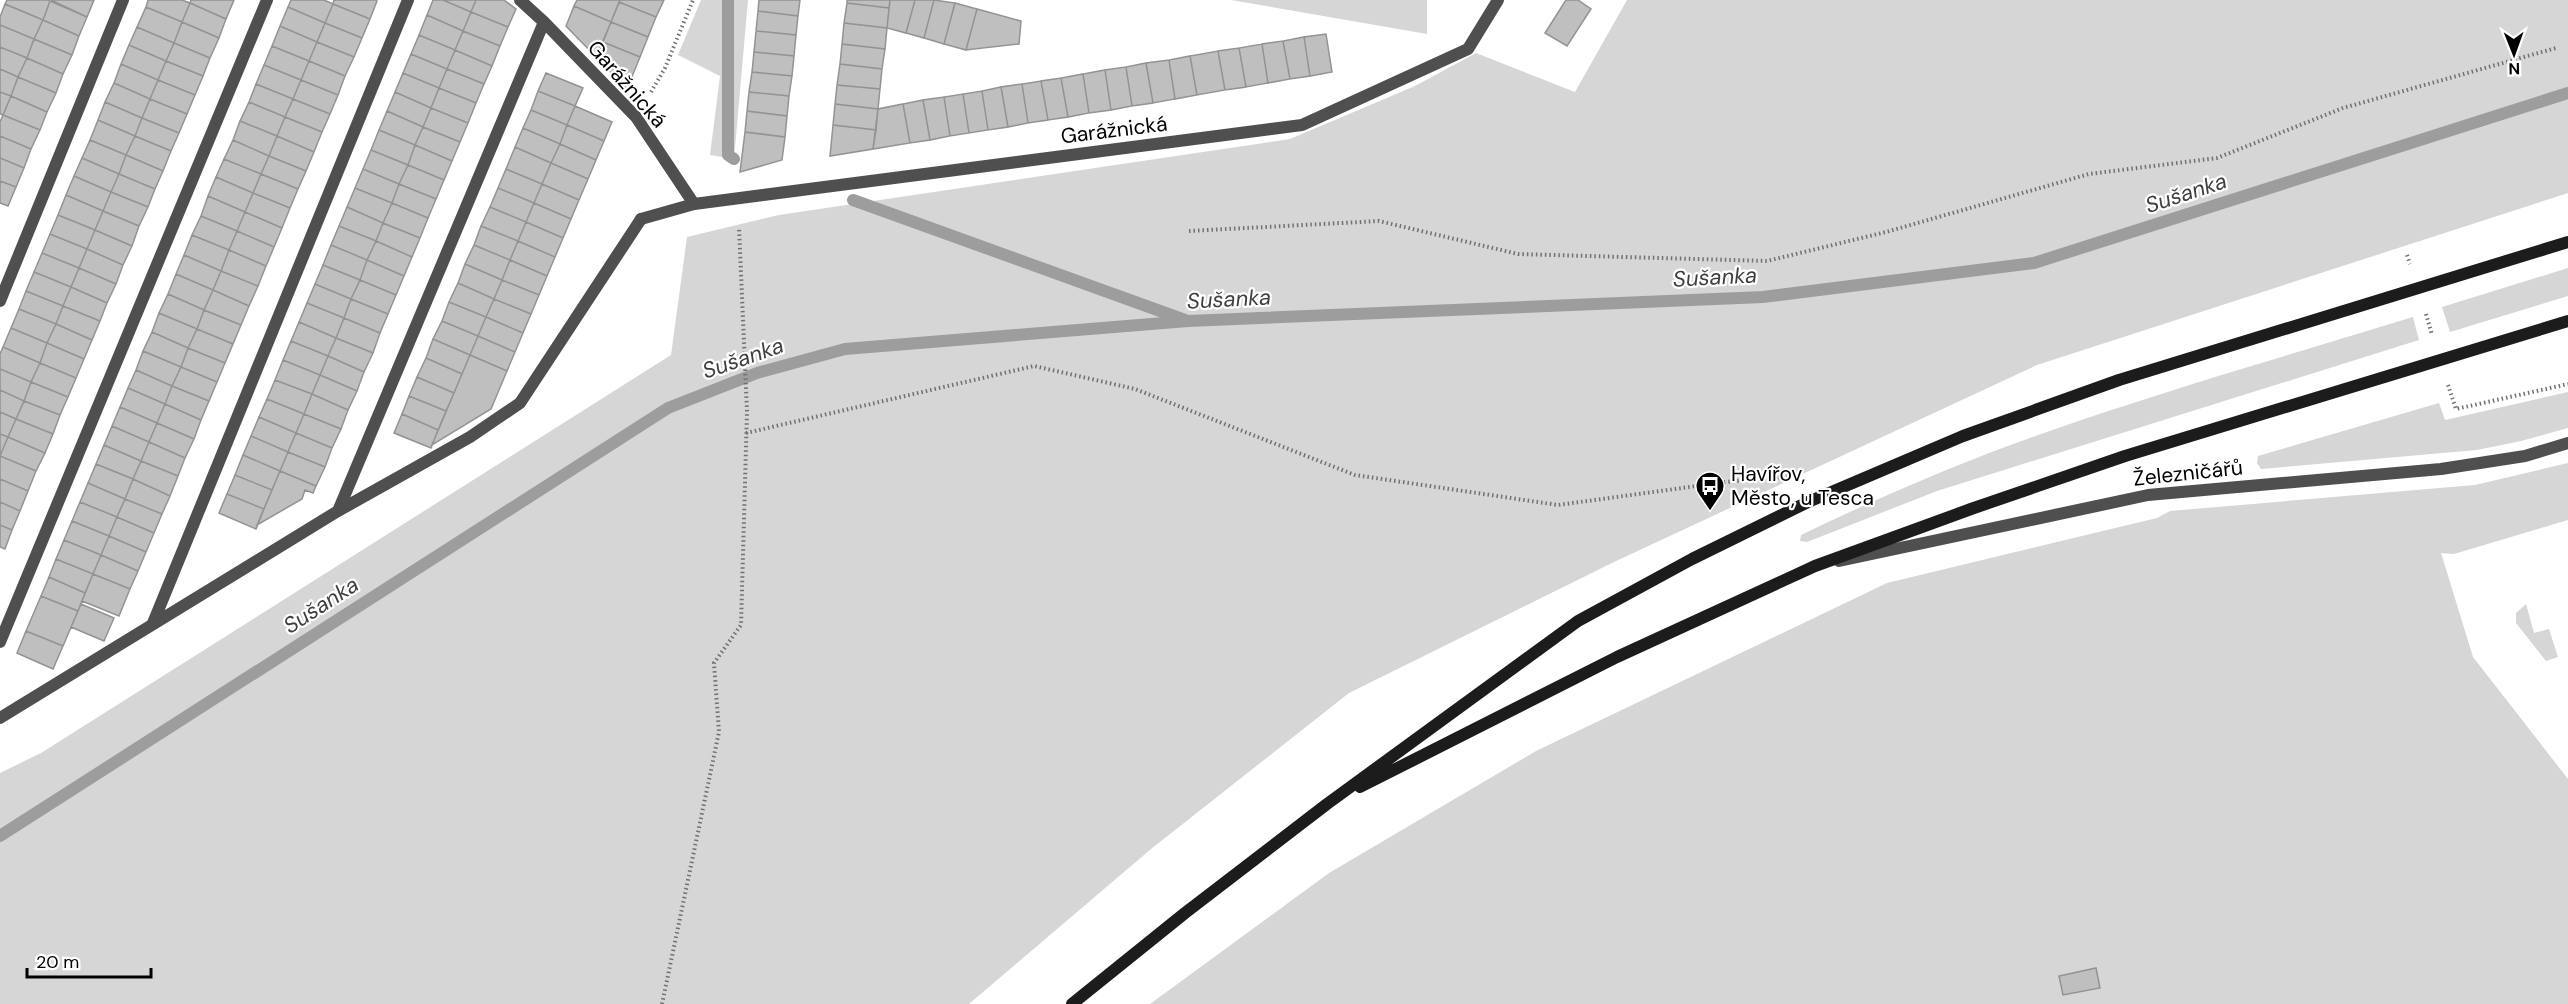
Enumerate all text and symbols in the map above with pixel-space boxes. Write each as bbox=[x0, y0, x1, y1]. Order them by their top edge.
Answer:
north arrow bbox=[2484, 24, 2544, 84]
street label: Garážnická bbox=[581, 34, 673, 134]
text: N bbox=[2508, 58, 2520, 79]
street label: Garážnická bbox=[1059, 110, 1169, 150]
water label: Sušanka bbox=[2141, 166, 2231, 220]
water label: Sušanka bbox=[1672, 260, 1758, 294]
water label: Sušanka bbox=[1186, 282, 1272, 316]
water label: Sušanka bbox=[698, 331, 788, 385]
street label: Železničářů bbox=[2132, 453, 2244, 493]
place label: Havířov, Město, u Tesca bbox=[1731, 460, 1874, 512]
bus stop icon: Havířov, Město, u Tesca bbox=[1694, 470, 1726, 512]
water label: Sušanka bbox=[278, 570, 364, 640]
scale bar bbox=[27, 941, 152, 979]
text: 20 m bbox=[36, 950, 79, 974]

